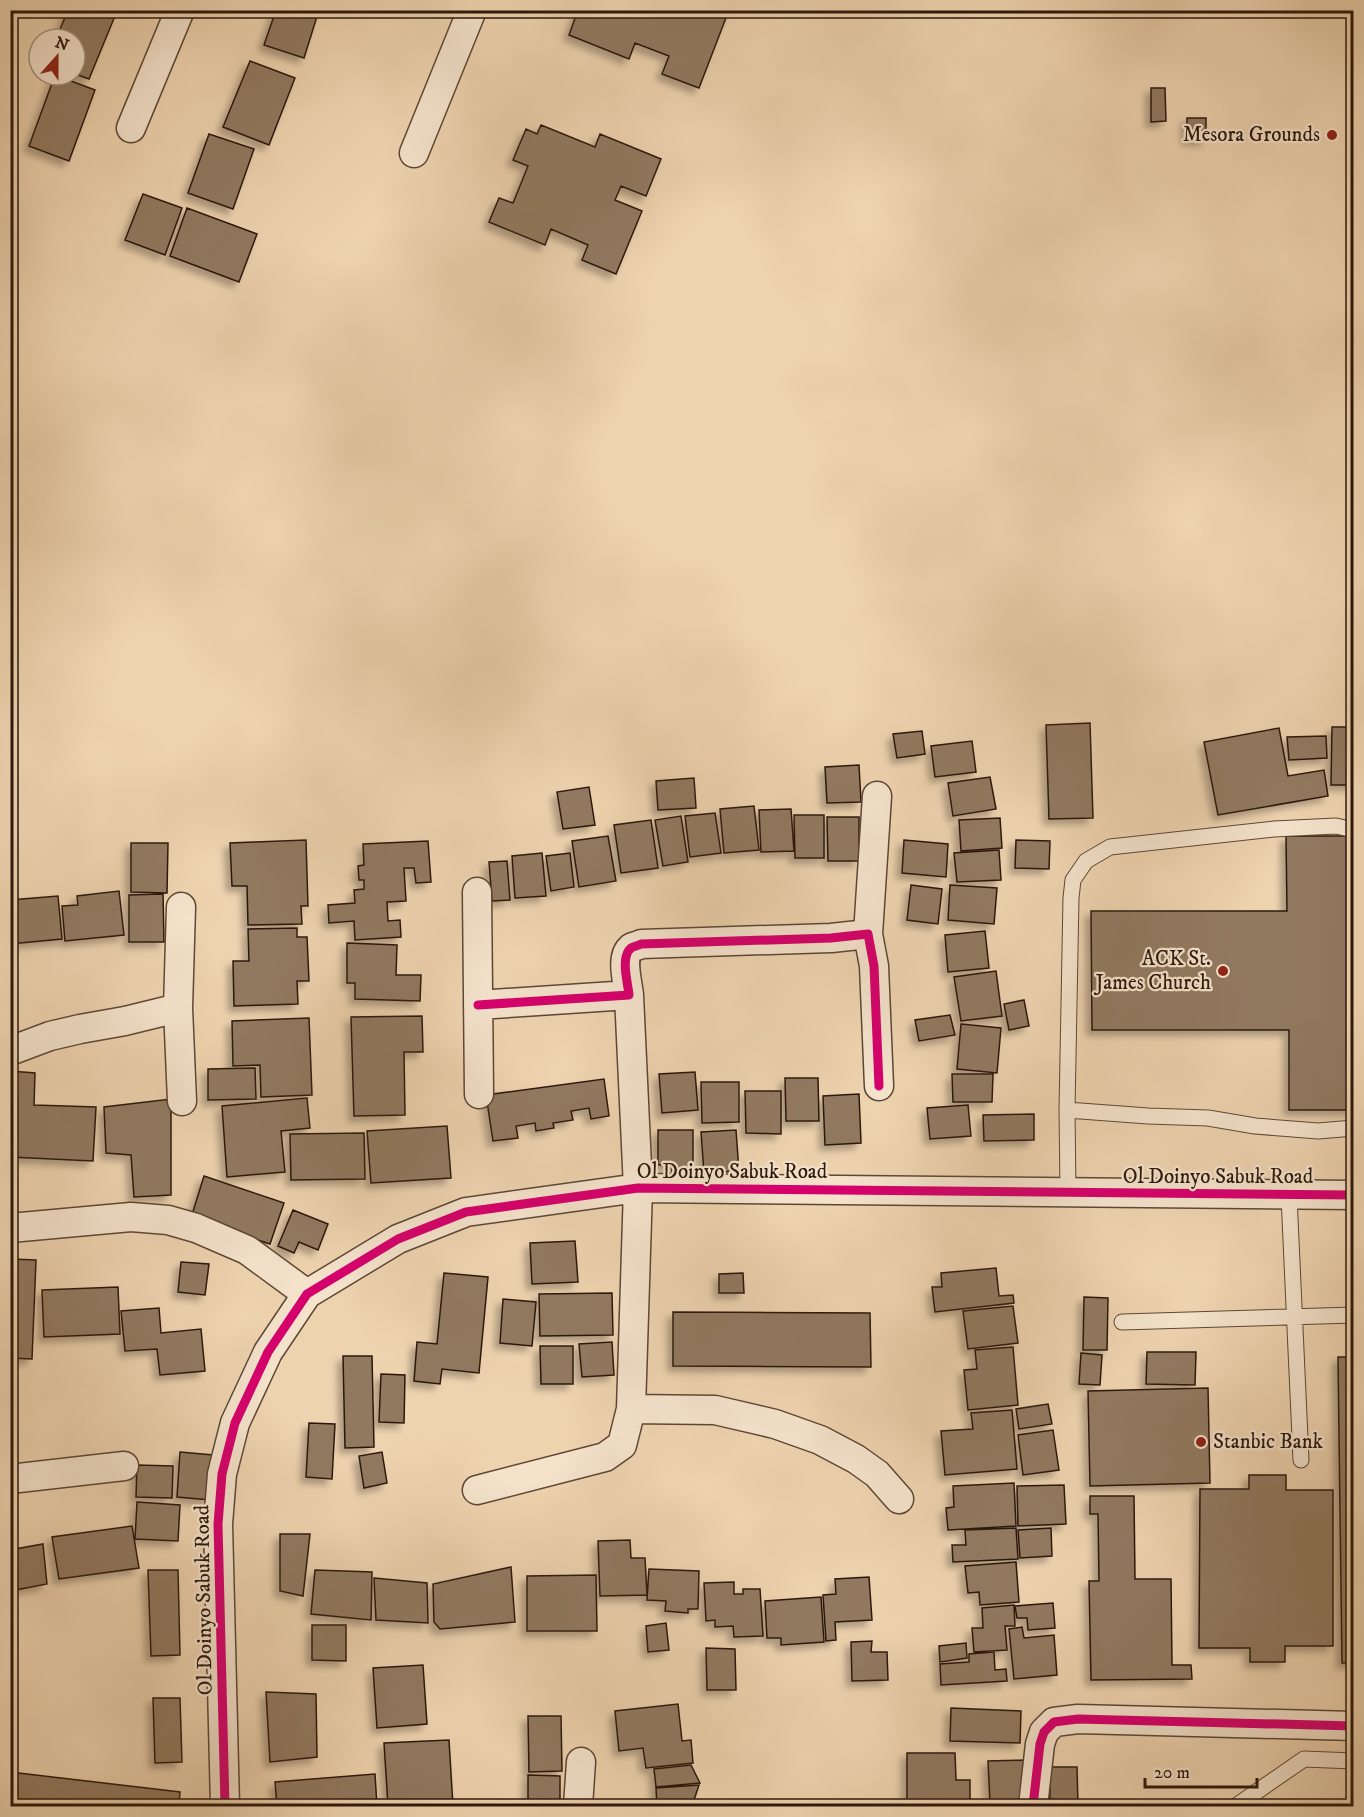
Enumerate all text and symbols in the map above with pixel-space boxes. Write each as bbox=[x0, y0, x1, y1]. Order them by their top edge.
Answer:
north arrow bbox=[27, 27, 87, 87]
text: N bbox=[52, 32, 72, 56]
place label: Mesora Grounds bbox=[1183, 122, 1320, 148]
marker: Mesora Grounds bbox=[1325, 128, 1339, 142]
place label: ACK St. James Church bbox=[1093, 946, 1211, 996]
marker: ACK St. James Church bbox=[1216, 964, 1230, 978]
street label: Ol Doinyo Sabuk Road bbox=[637, 1159, 828, 1185]
street label: Ol Doinyo Sabuk Road bbox=[1123, 1164, 1314, 1190]
place label: Stanbic Bank bbox=[1213, 1429, 1324, 1455]
marker: Stanbic Bank bbox=[1194, 1435, 1208, 1449]
street label: Ol Doinyo Sabuk Road bbox=[189, 1504, 219, 1695]
scale bar bbox=[1145, 1751, 1258, 1789]
text: 20 m bbox=[1154, 1762, 1190, 1784]

